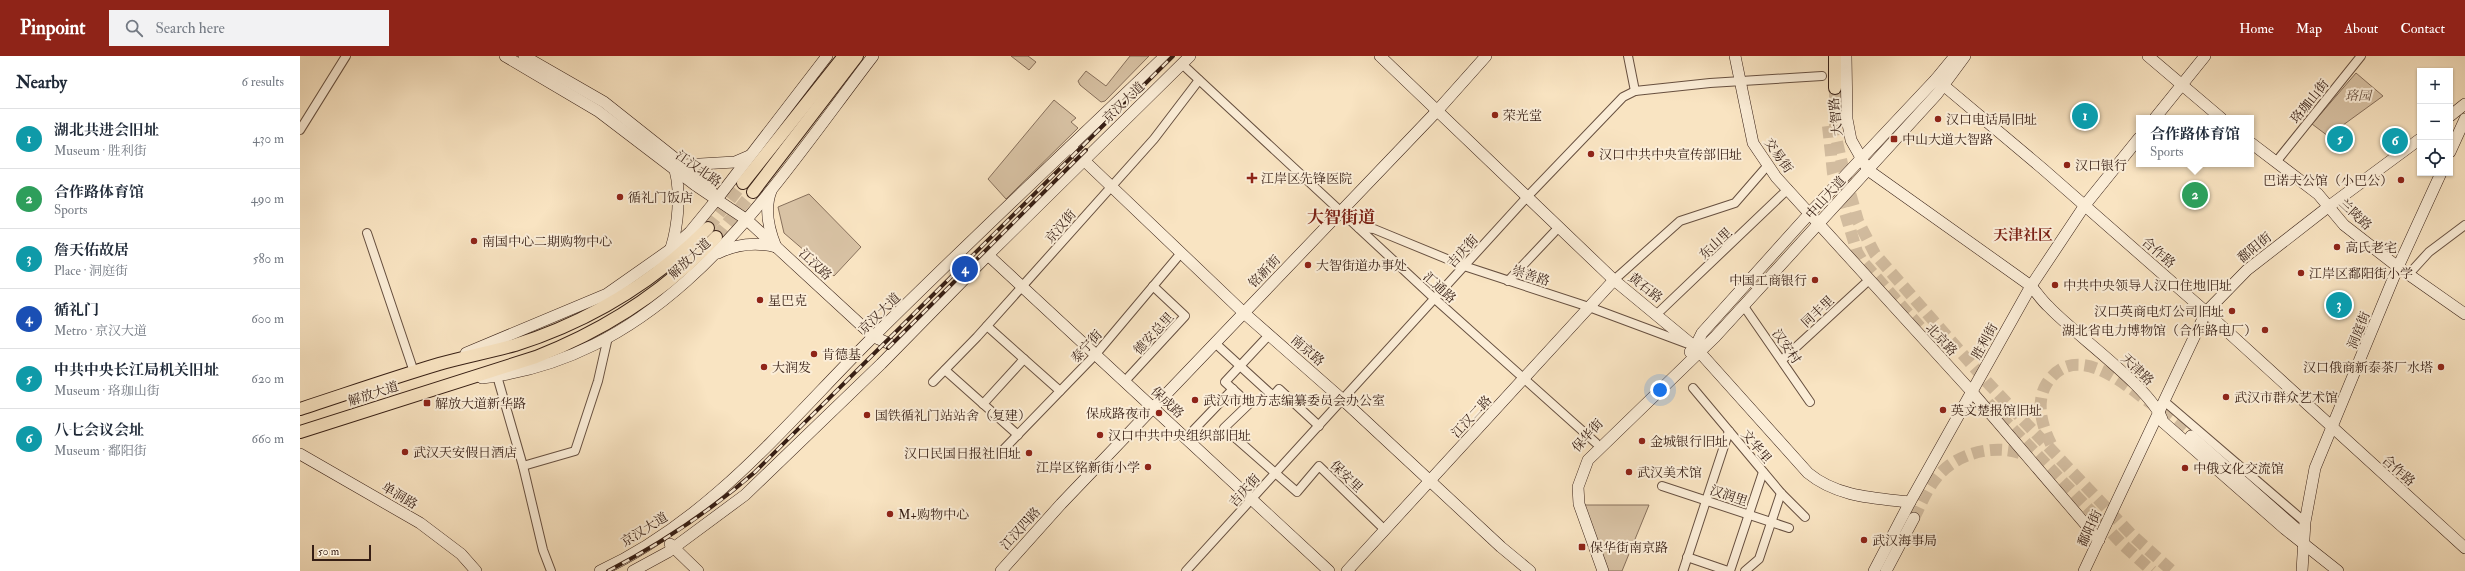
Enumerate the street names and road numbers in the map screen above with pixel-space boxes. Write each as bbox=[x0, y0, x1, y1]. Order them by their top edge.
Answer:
street label: 珞珈山街 bbox=[2287, 76, 2332, 127]
street label: 京汉大道 bbox=[1099, 79, 1148, 127]
street label: 大智路 bbox=[1826, 97, 1846, 137]
street label: 交易街 bbox=[1760, 135, 1796, 176]
street label: 江汉北路 bbox=[673, 147, 724, 190]
street label: 中山大道 bbox=[1802, 173, 1849, 222]
street label: 兰陵路 bbox=[2336, 196, 2375, 234]
street label: 京汉街 bbox=[1042, 207, 1080, 247]
street label: 东山里 bbox=[1696, 225, 1735, 263]
street label: 鄱阳街 bbox=[2234, 229, 2275, 266]
street label: 吉庆街 bbox=[1444, 232, 1482, 272]
street label: 合作路 bbox=[2138, 234, 2178, 272]
street label: 解放大道 bbox=[665, 235, 714, 282]
street label: 江汉路 bbox=[796, 246, 835, 284]
street label: 铭新街 bbox=[1245, 252, 1284, 291]
street label: 崇善路 bbox=[1510, 262, 1552, 290]
street label: 汇通路 bbox=[1419, 269, 1459, 307]
street label: 黄石路 bbox=[1625, 269, 1666, 306]
street label: 京汉大道 bbox=[855, 290, 904, 338]
street label: 同丰里 bbox=[1798, 293, 1837, 331]
street label: 德安总里 bbox=[1130, 309, 1177, 358]
street label: 洞庭街 bbox=[2344, 309, 2374, 351]
street label: 北京路 bbox=[1922, 320, 1960, 359]
street label: 胜利街 bbox=[1968, 321, 2001, 362]
street label: 汉安村 bbox=[1768, 326, 1804, 367]
street label: 泰宁街 bbox=[1068, 327, 1106, 367]
street label: 南京路 bbox=[1287, 332, 1327, 370]
street label: 天津路 bbox=[2118, 350, 2157, 389]
street label: 解放大道 bbox=[346, 378, 401, 410]
street label: 保成路 bbox=[1148, 384, 1187, 422]
street label: 江汉二路 bbox=[1448, 392, 1495, 441]
street label: 保华街 bbox=[1569, 416, 1607, 456]
street label: 文华里 bbox=[1738, 427, 1775, 467]
street label: 合作路 bbox=[2378, 452, 2418, 490]
street label: 保安里 bbox=[1327, 457, 1366, 496]
street label: 吉庆街 bbox=[1226, 471, 1264, 511]
street label: 单洞路 bbox=[379, 479, 420, 513]
street label: 汉润里 bbox=[1708, 482, 1750, 510]
street label: 江汉四路 bbox=[997, 504, 1044, 553]
street label: 鄱阳街 bbox=[2074, 507, 2105, 549]
street label: 京汉大道 bbox=[618, 509, 671, 550]

